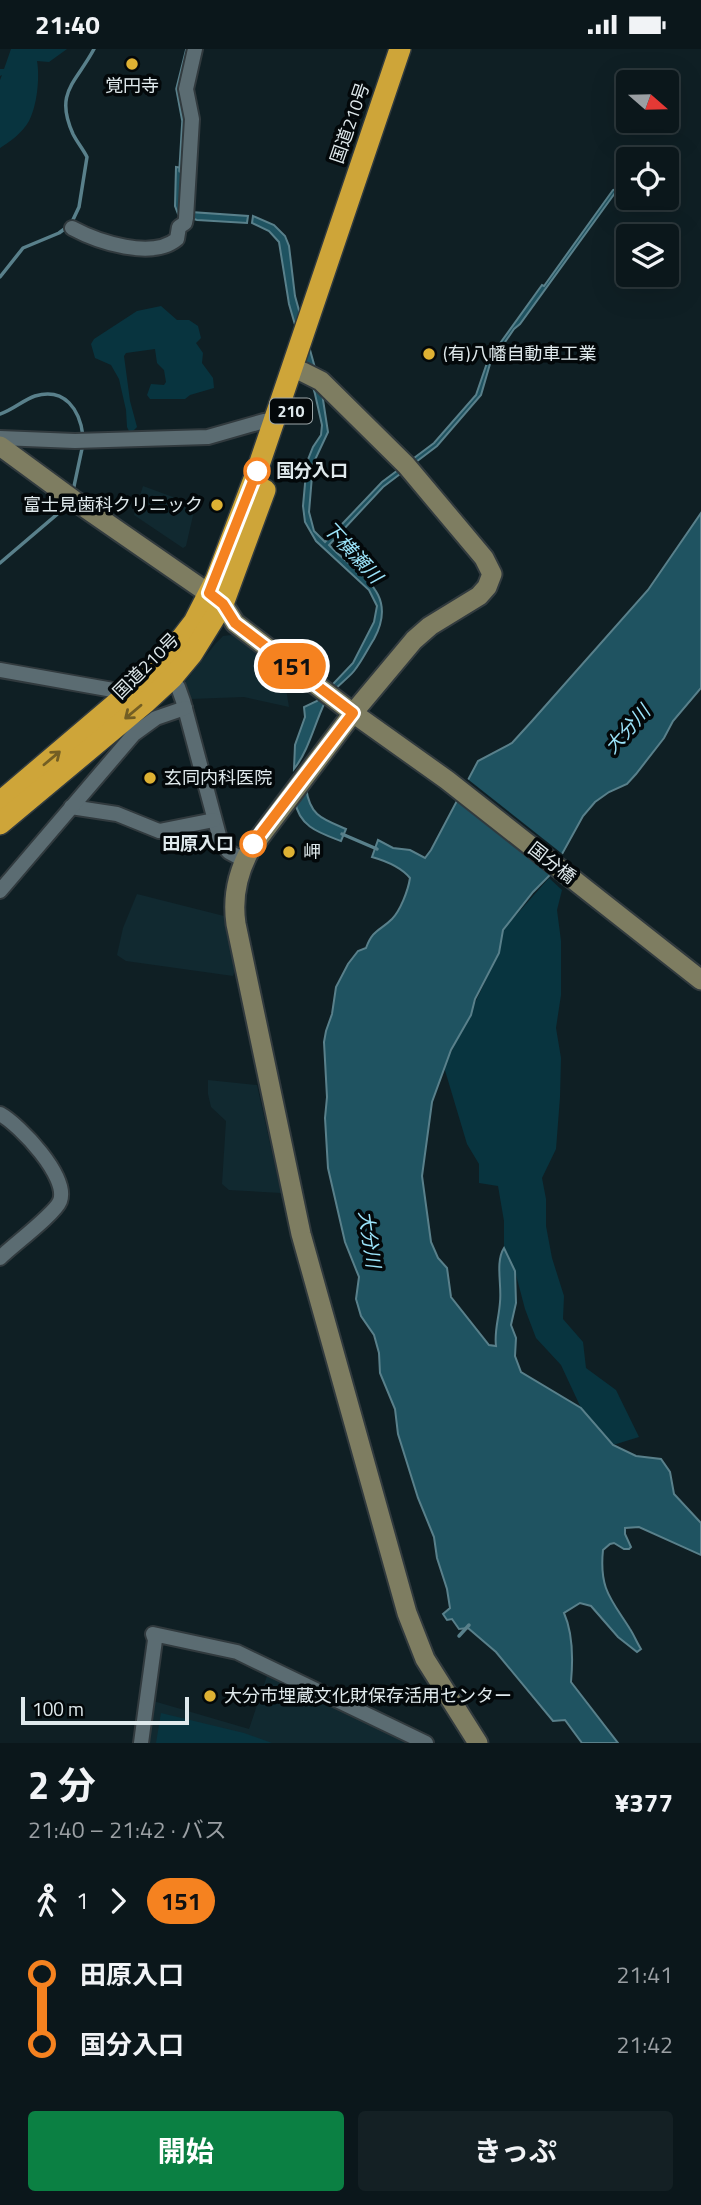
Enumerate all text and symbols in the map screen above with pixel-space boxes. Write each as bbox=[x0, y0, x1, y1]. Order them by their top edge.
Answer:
text: 21:40 bbox=[35, 5, 100, 44]
marker: 覚円寺 bbox=[124, 56, 140, 72]
north arrow bbox=[616, 70, 679, 133]
map controls bbox=[616, 70, 679, 287]
place label: 覚円寺 bbox=[105, 72, 159, 99]
street label: 国道210号 bbox=[323, 79, 376, 167]
button: locate bbox=[616, 147, 679, 210]
button: layers bbox=[616, 224, 679, 287]
place label: (有)八幡自動車工業 bbox=[443, 340, 597, 367]
marker: (有)八幡自動車工業 bbox=[421, 346, 437, 362]
road number: 210 bbox=[270, 399, 312, 423]
place label: 国分入口 bbox=[276, 457, 348, 484]
marker: 国分入口 bbox=[244, 458, 270, 484]
place label: 富士見歯科クリニック bbox=[23, 491, 203, 518]
marker: 富士見歯科クリニック bbox=[209, 497, 225, 513]
water label: 下横瀬川 bbox=[317, 514, 391, 591]
street label: 国道210号 bbox=[106, 626, 185, 705]
line badge: 151 bbox=[252, 643, 332, 689]
text: 151 bbox=[272, 648, 312, 684]
water label: 大分川 bbox=[597, 696, 658, 760]
one-way arrow bbox=[125, 704, 143, 720]
one-way arrow bbox=[43, 750, 61, 766]
place label: 玄同内科医院 bbox=[164, 764, 272, 791]
marker: 玄同内科医院 bbox=[142, 770, 158, 786]
place label: 田原入口 bbox=[162, 830, 234, 857]
marker: 田原入口 bbox=[240, 831, 266, 857]
street label: 国分橋 bbox=[523, 835, 582, 890]
place label: 岬 bbox=[303, 838, 321, 865]
marker: 岬 bbox=[281, 844, 297, 860]
water label: 大分川 bbox=[352, 1209, 389, 1271]
place label: 大分市埋蔵文化財保存活用センター bbox=[224, 1682, 512, 1709]
marker: 大分市埋蔵文化財保存活用センター bbox=[202, 1688, 218, 1704]
scale bar bbox=[21, 1694, 189, 1726]
text: 100 m bbox=[32, 1694, 84, 1723]
text: 2 分 bbox=[28, 1756, 96, 1814]
text: ¥377 bbox=[615, 1783, 673, 1822]
text: 21:40 – 21:42 · バス bbox=[28, 1812, 227, 1847]
icon: walk bbox=[28, 1882, 66, 1920]
icon: forward bbox=[99, 1882, 137, 1920]
text: 1 bbox=[76, 1883, 89, 1918]
text: 151 bbox=[161, 1883, 201, 1919]
text: 田原入口 bbox=[80, 1955, 184, 1994]
text: 21:41 bbox=[616, 1957, 673, 1992]
text: 国分入口 bbox=[80, 2025, 184, 2064]
text: 21:42 bbox=[616, 2027, 673, 2062]
button: 開始 bbox=[28, 2111, 344, 2191]
button: きっぷ bbox=[358, 2111, 673, 2191]

